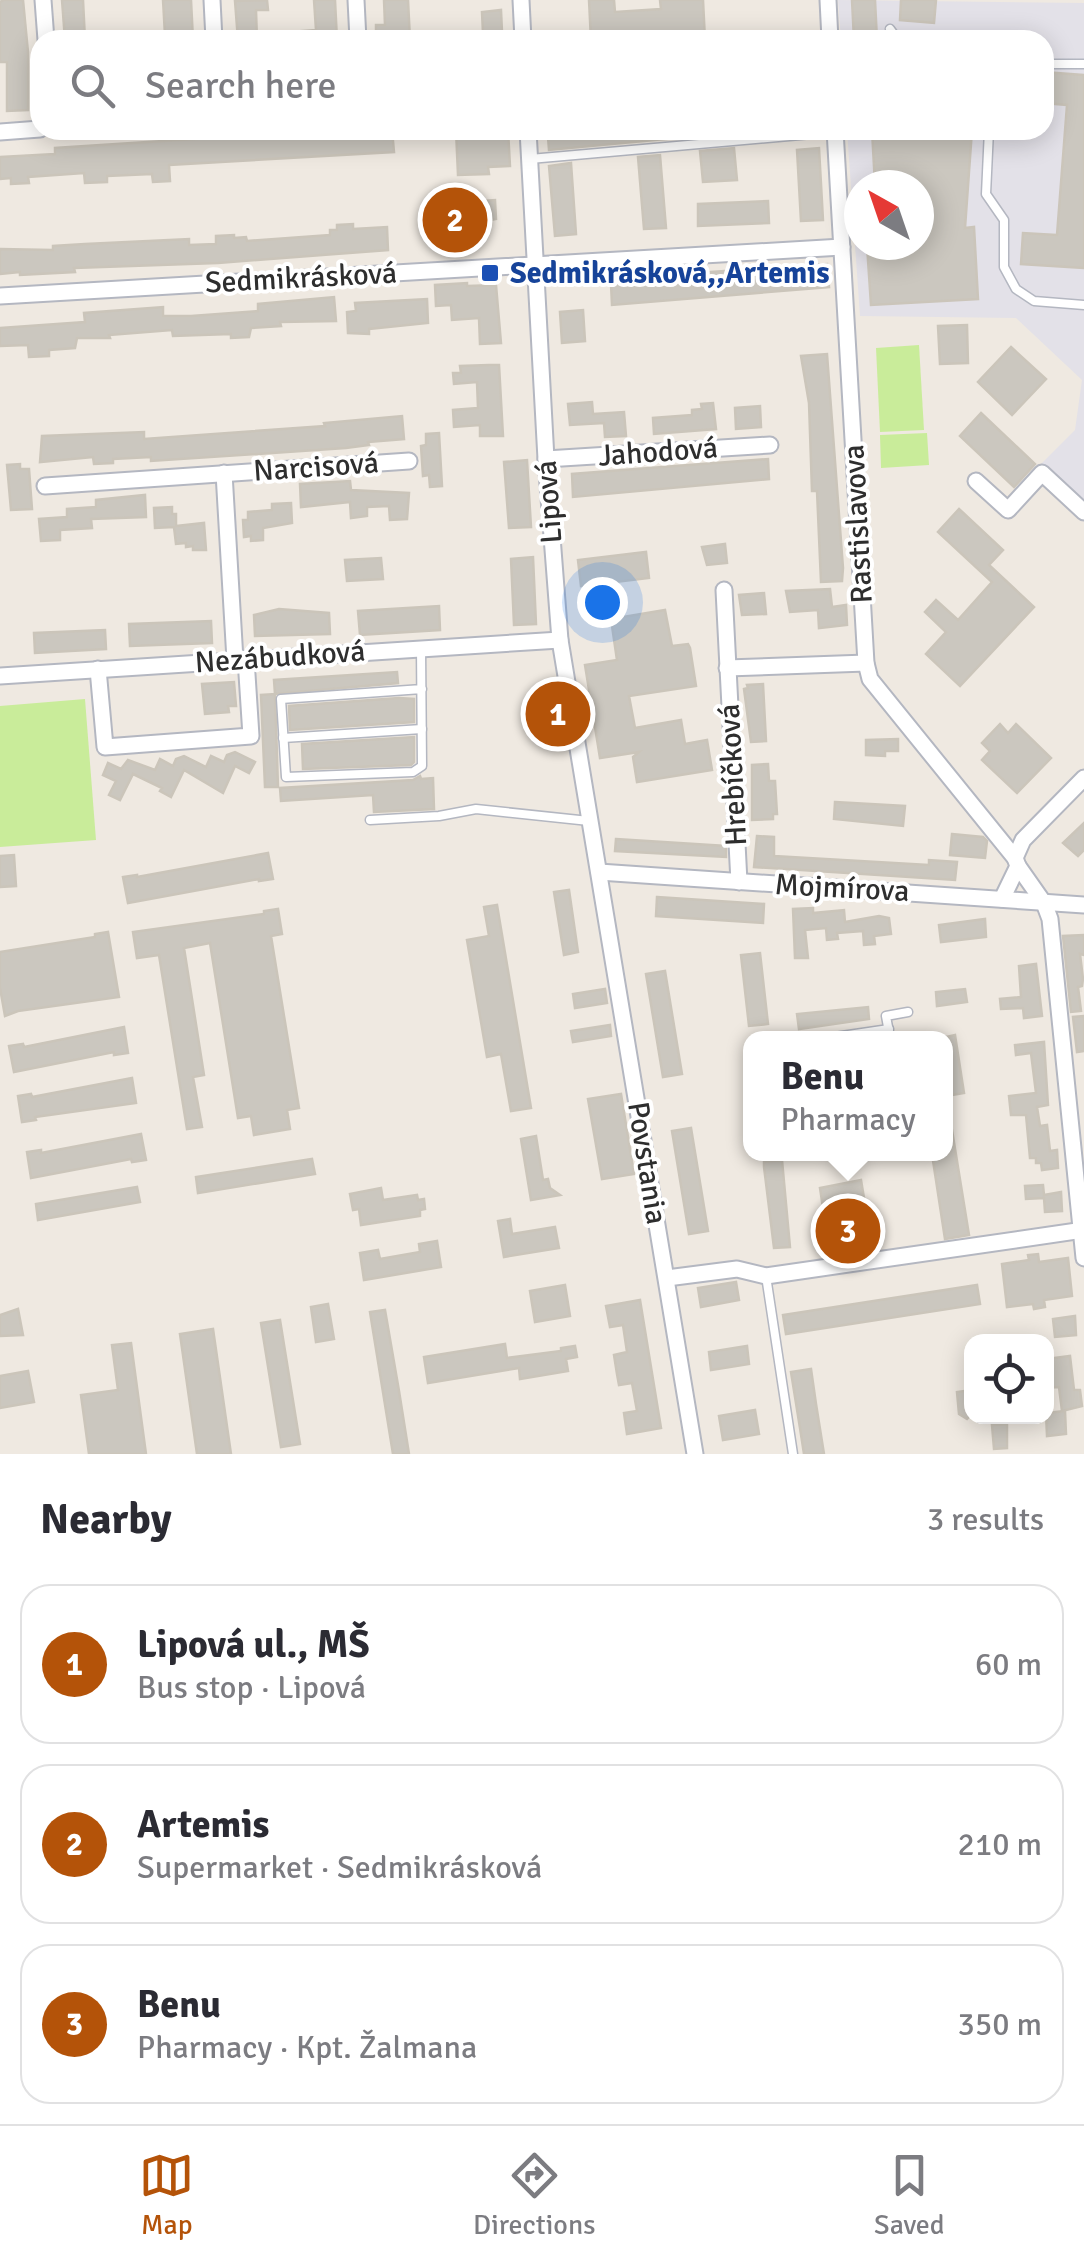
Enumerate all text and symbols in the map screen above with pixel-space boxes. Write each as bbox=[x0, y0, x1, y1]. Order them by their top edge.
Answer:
search box bbox=[30, 30, 1054, 140]
icon: search bbox=[65, 58, 120, 113]
text: Search here bbox=[145, 62, 337, 109]
north arrow bbox=[844, 170, 934, 260]
pin: 2 bbox=[422, 182, 488, 258]
street label: Sedmikrásková bbox=[204, 254, 398, 302]
place label: Sedmikrásková,,Artemis bbox=[510, 255, 830, 292]
marker: Sedmikrásková,,Artemis bbox=[479, 262, 501, 284]
street label: Jahodová bbox=[597, 429, 719, 475]
street label: Narcisová bbox=[252, 444, 380, 490]
street label: Rastislavova bbox=[835, 444, 881, 604]
street label: Lipová bbox=[528, 459, 570, 545]
your location bbox=[577, 577, 628, 628]
street label: Nezábudková bbox=[194, 633, 366, 681]
pin: 1 bbox=[526, 676, 590, 752]
street label: Hrebíčková bbox=[711, 703, 755, 847]
street label: Mojmírova bbox=[774, 866, 910, 910]
popup bbox=[743, 1031, 953, 1161]
text: Benu bbox=[780, 1053, 864, 1100]
street label: Povstania bbox=[619, 1099, 675, 1227]
text: Pharmacy bbox=[780, 1100, 916, 1139]
pin: 3 bbox=[816, 1194, 880, 1268]
map controls bbox=[964, 1334, 1054, 1424]
button: locate bbox=[964, 1334, 1054, 1424]
text: Nearby bbox=[40, 1494, 172, 1545]
text: 3 results bbox=[927, 1500, 1044, 1539]
text: Lipová ul., MŠ bbox=[137, 1621, 370, 1668]
text: 1 bbox=[66, 1645, 83, 1684]
text: 60 m bbox=[975, 1645, 1042, 1684]
text: Bus stop · Lipová bbox=[137, 1668, 366, 1707]
text: Artemis bbox=[137, 1801, 269, 1848]
text: 2 bbox=[66, 1825, 83, 1864]
text: 210 m bbox=[958, 1825, 1042, 1864]
text: Supermarket · Sedmikrásková bbox=[137, 1848, 542, 1887]
text: Benu bbox=[137, 1981, 221, 2028]
text: 3 bbox=[66, 2005, 83, 2044]
text: 350 m bbox=[958, 2005, 1042, 2044]
text: Pharmacy · Kpt. Žalmana bbox=[137, 2028, 477, 2067]
tab: Map bbox=[139, 2148, 194, 2242]
tab: Directions bbox=[473, 2148, 595, 2242]
tab: Saved bbox=[874, 2148, 945, 2242]

